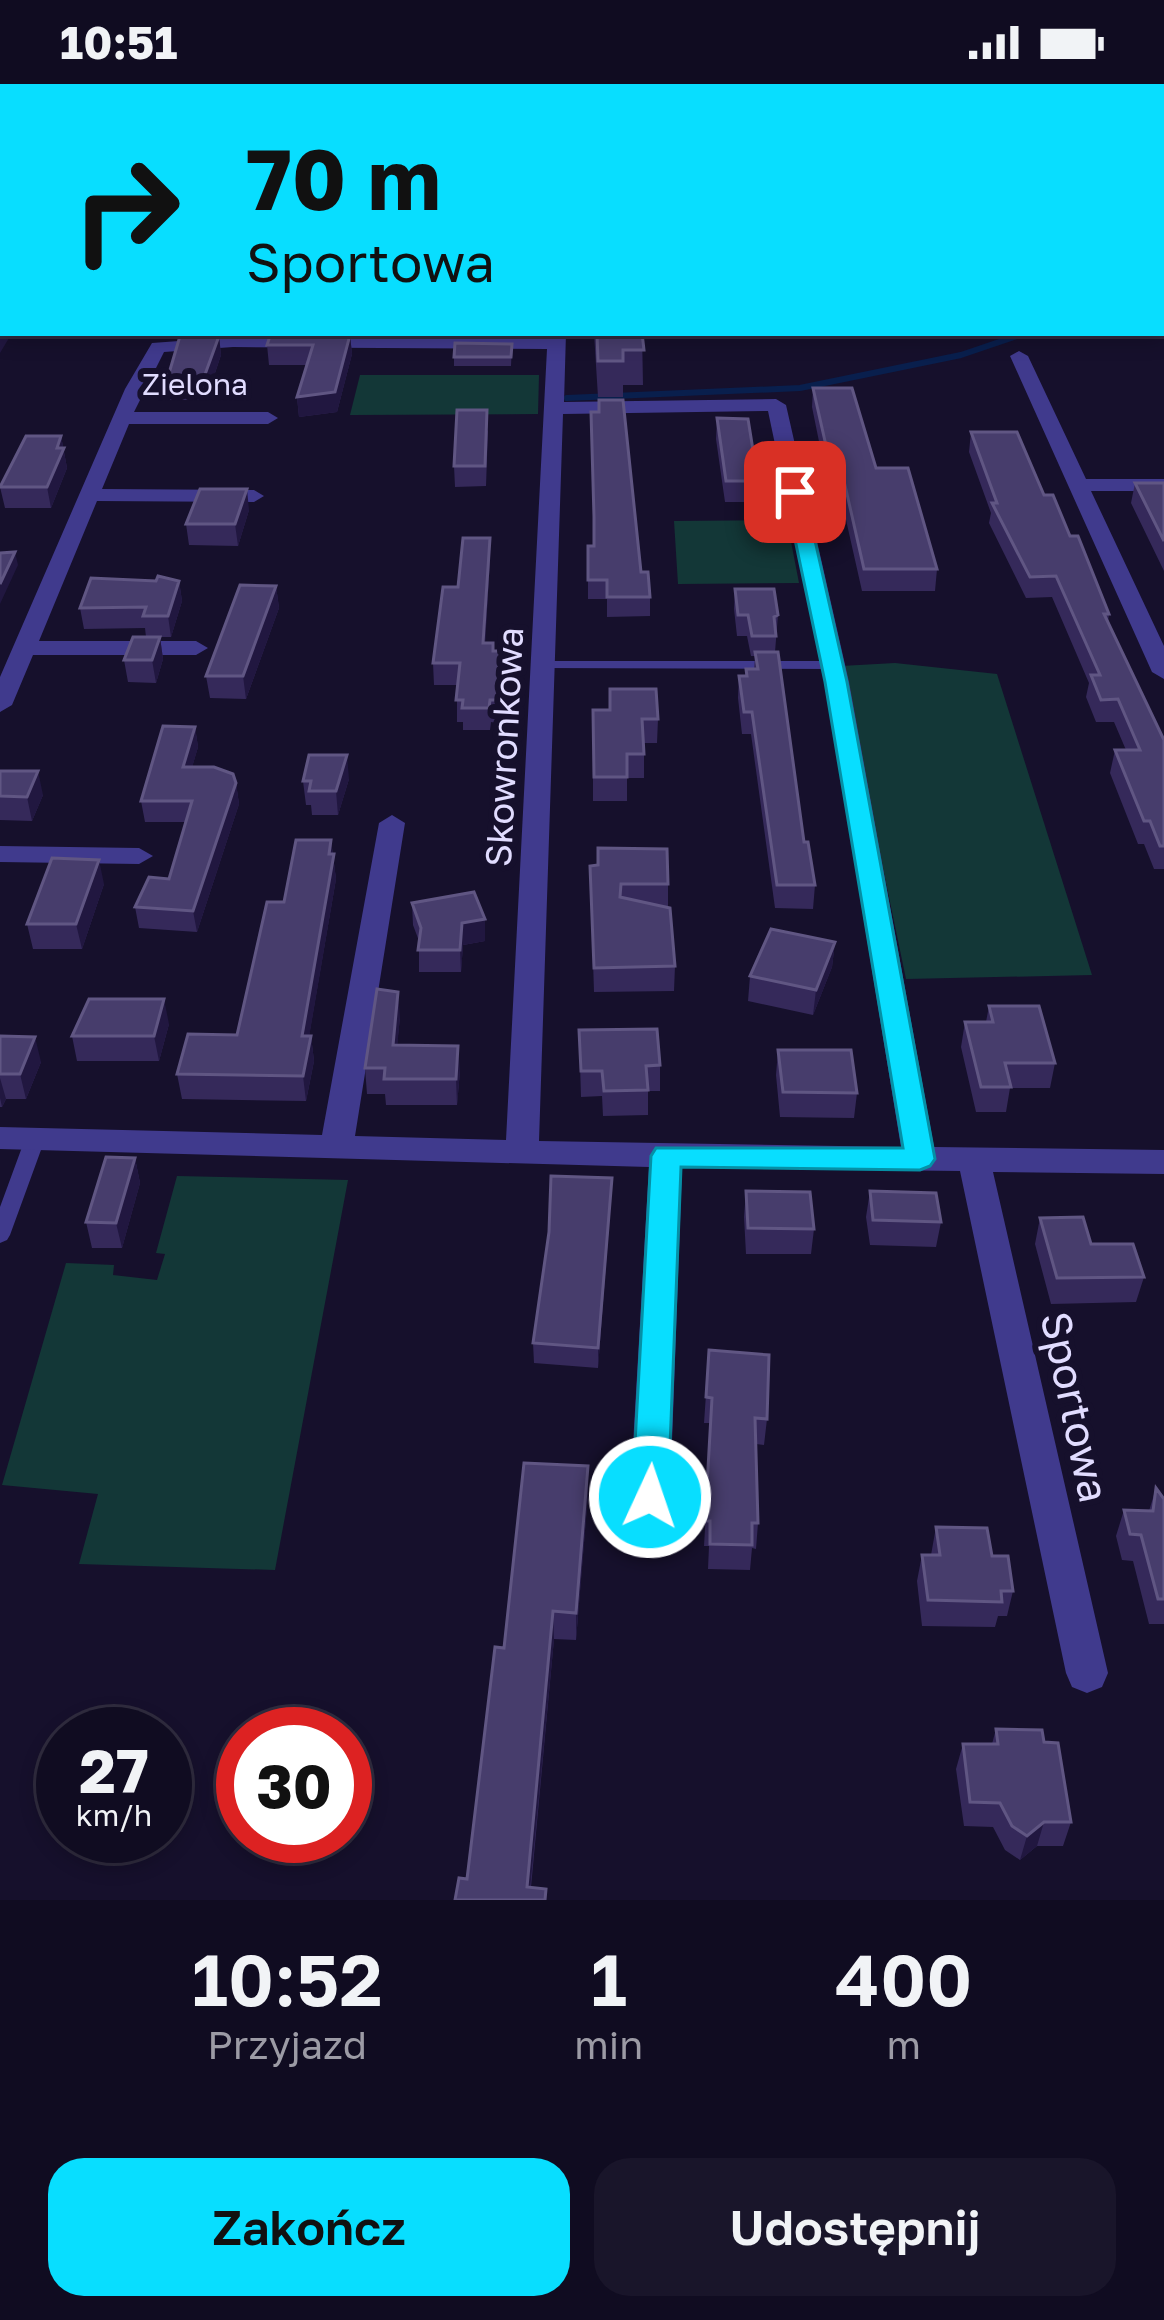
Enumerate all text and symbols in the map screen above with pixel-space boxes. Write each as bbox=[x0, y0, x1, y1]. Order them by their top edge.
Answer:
text: 10:51 bbox=[60, 15, 177, 69]
text: 70 m bbox=[246, 128, 441, 228]
icon: right bbox=[48, 132, 204, 288]
text: Sportowa bbox=[246, 229, 495, 294]
street label: Zielona bbox=[142, 366, 248, 402]
pin bbox=[744, 441, 846, 543]
icon: arrive bbox=[762, 459, 828, 525]
street label: Skowronkowa bbox=[476, 626, 531, 868]
street label: Sportowa bbox=[1031, 1307, 1121, 1507]
position arrow bbox=[587, 1434, 713, 1560]
speed limit sign: 30 bbox=[216, 1707, 372, 1863]
text: 27 bbox=[79, 1734, 149, 1806]
text: km/h bbox=[76, 1797, 152, 1833]
text: 10:52 bbox=[192, 1935, 383, 2022]
text: 1 bbox=[591, 1935, 627, 2022]
text: 400 bbox=[835, 1935, 972, 2022]
text: Przyjazd bbox=[207, 2021, 367, 2068]
text: min bbox=[574, 2021, 643, 2068]
text: m bbox=[886, 2021, 921, 2068]
button: Zakończ bbox=[48, 2158, 570, 2296]
button: Udostępnij bbox=[594, 2158, 1116, 2296]

